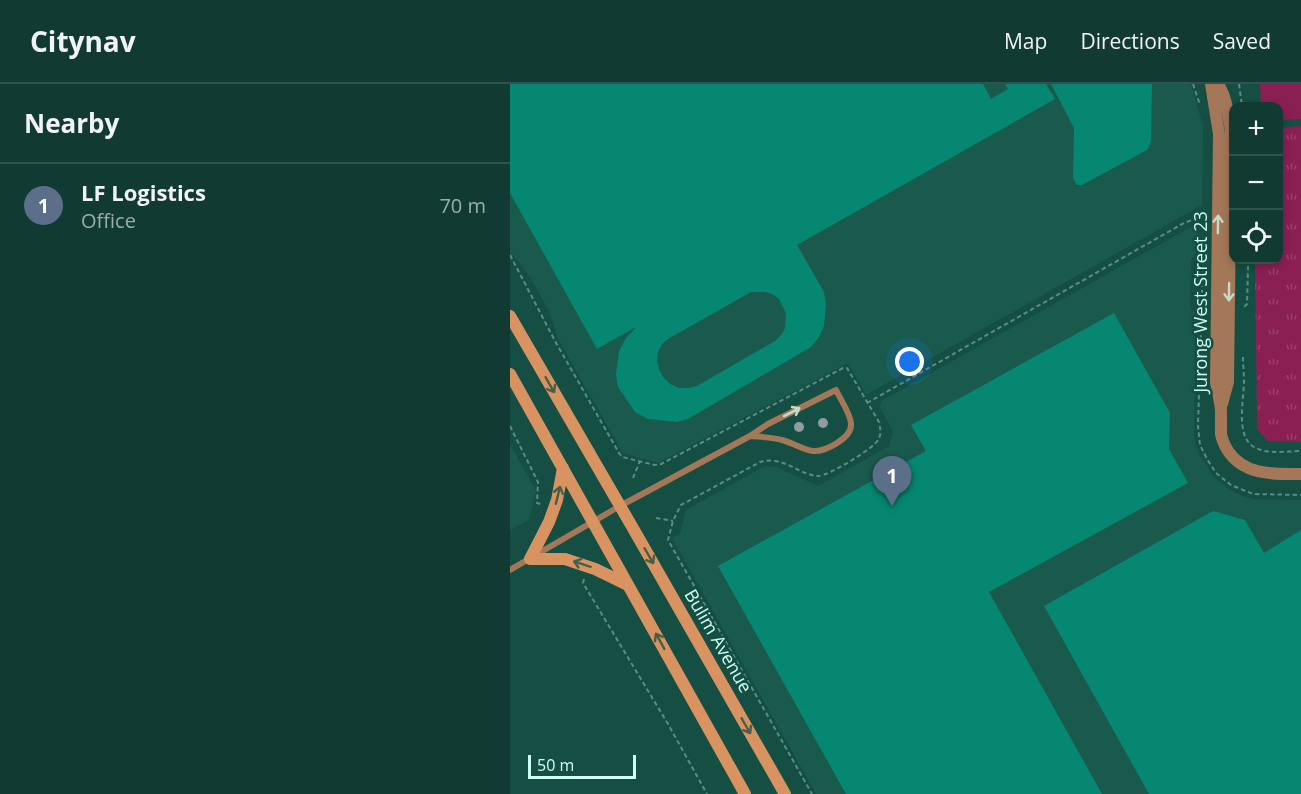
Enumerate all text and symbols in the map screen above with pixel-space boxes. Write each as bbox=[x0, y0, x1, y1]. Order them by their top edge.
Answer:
text: Citynav bbox=[30, 22, 136, 60]
text: Map bbox=[1004, 27, 1047, 55]
text: Directions bbox=[1080, 27, 1180, 55]
text: Saved bbox=[1213, 27, 1271, 55]
map controls bbox=[1229, 102, 1283, 264]
button: + bbox=[1229, 102, 1283, 156]
text: Nearby bbox=[24, 105, 119, 141]
button: − bbox=[1229, 156, 1283, 210]
text: LF Logistics bbox=[81, 177, 206, 207]
text: 1 bbox=[38, 192, 49, 219]
text: 70 m bbox=[439, 192, 486, 219]
text: Office bbox=[81, 207, 136, 234]
button: locate bbox=[1229, 210, 1283, 264]
street label: Jurong West Street 23 bbox=[1188, 211, 1212, 395]
one-way arrow bbox=[1212, 215, 1224, 235]
one-way arrow bbox=[1223, 282, 1235, 302]
your location bbox=[895, 347, 924, 376]
one-way arrow bbox=[544, 376, 556, 393]
one-way arrow bbox=[783, 406, 801, 417]
pin: 1 bbox=[872, 456, 911, 506]
one-way arrow bbox=[552, 486, 564, 505]
one-way arrow bbox=[644, 548, 656, 565]
one-way arrow bbox=[573, 558, 592, 569]
street label: Bulim Avenue bbox=[680, 584, 758, 697]
one-way arrow bbox=[654, 633, 666, 650]
one-way arrow bbox=[740, 717, 752, 734]
scale bar bbox=[528, 752, 636, 780]
text: 50 m bbox=[537, 754, 574, 776]

